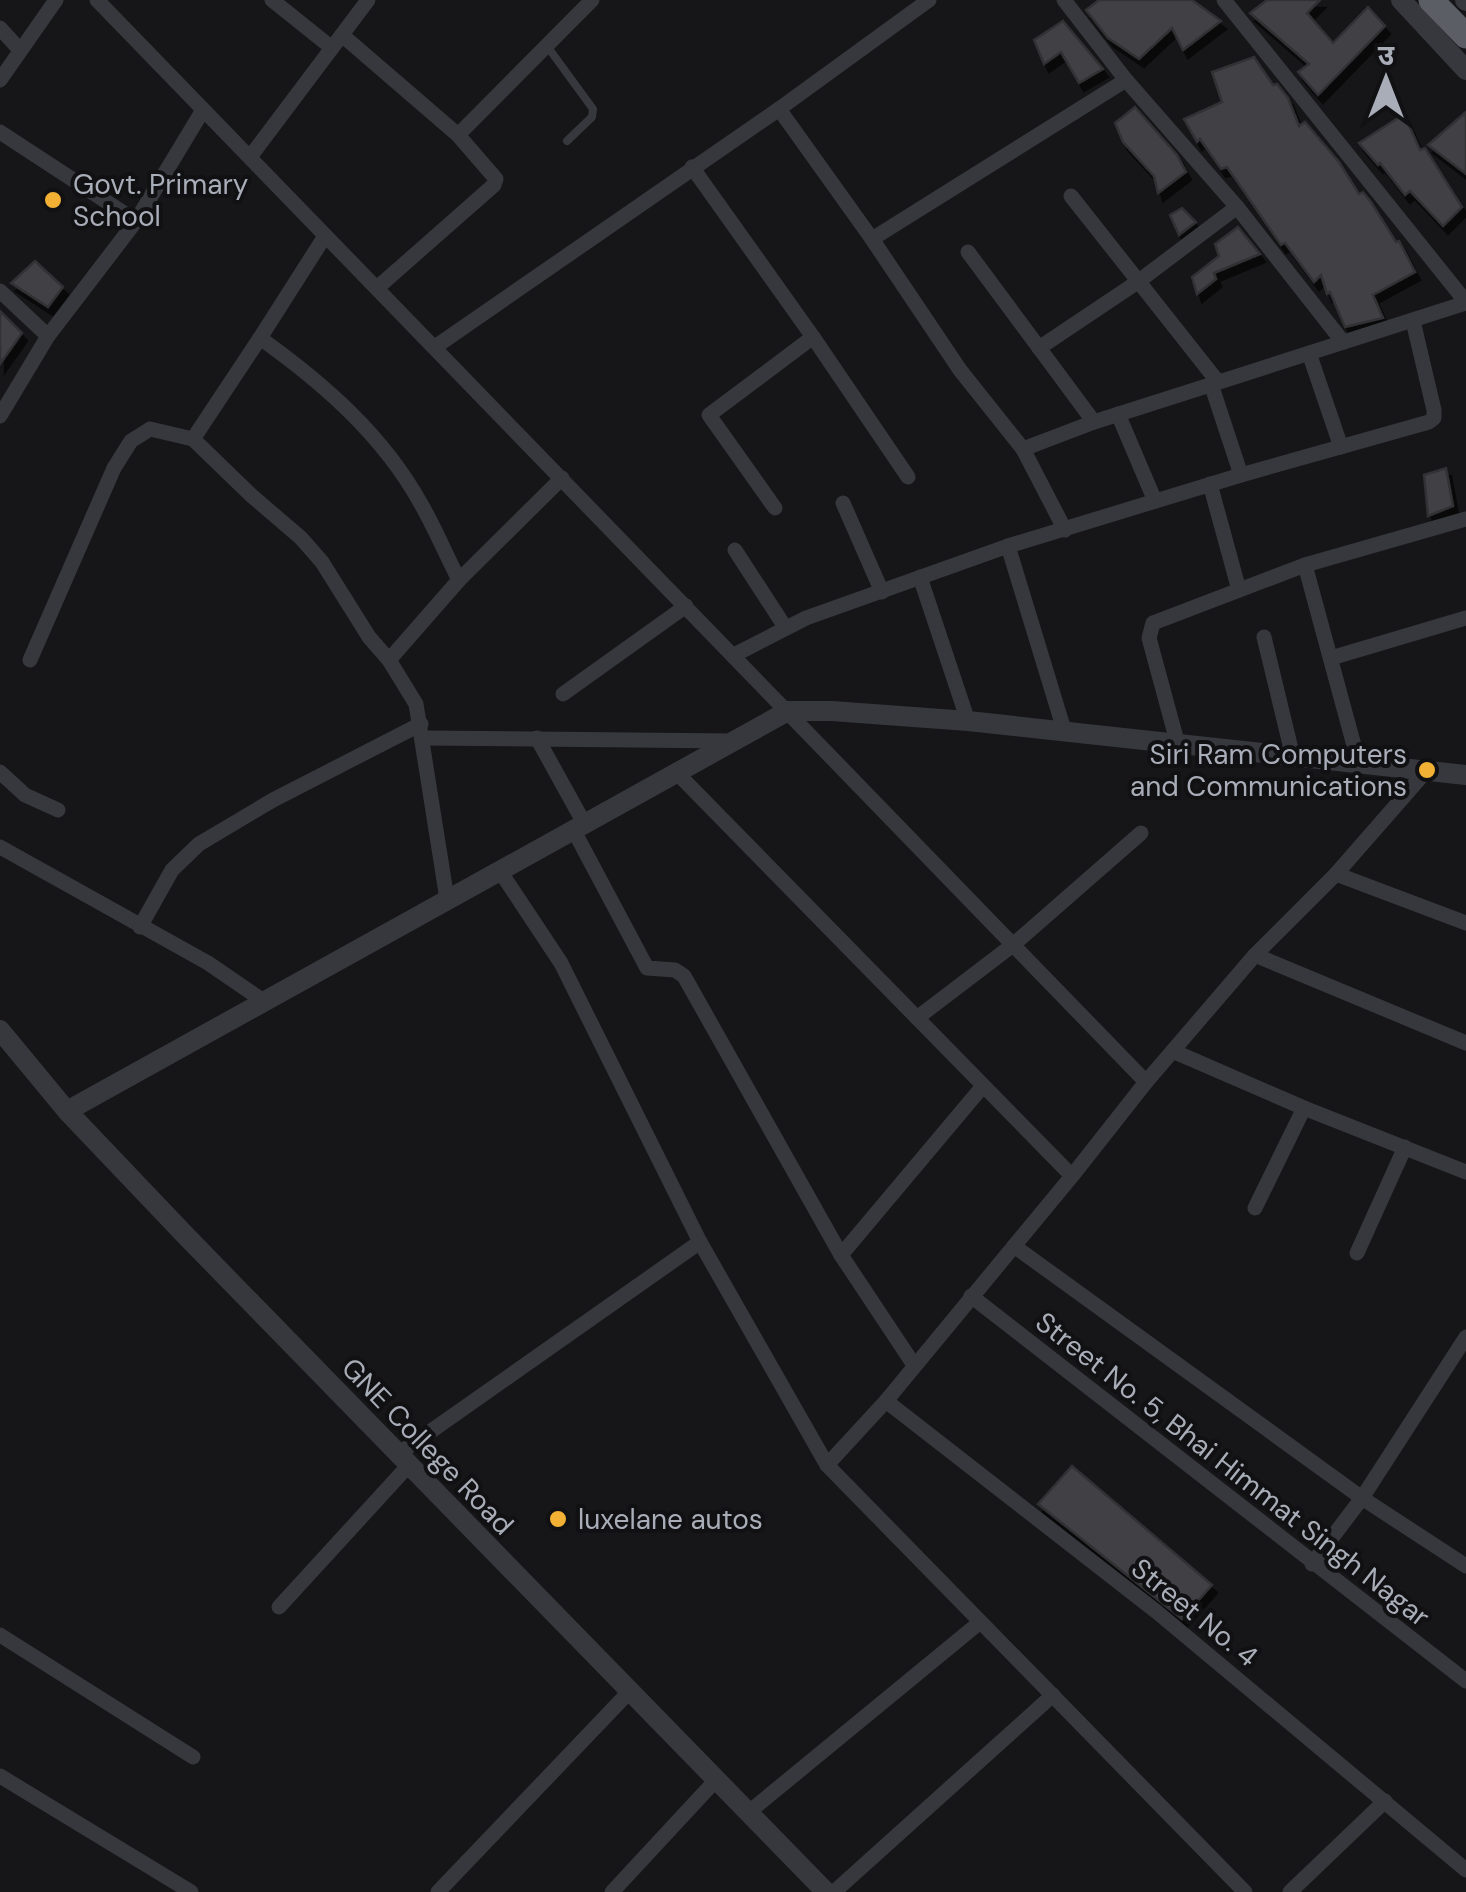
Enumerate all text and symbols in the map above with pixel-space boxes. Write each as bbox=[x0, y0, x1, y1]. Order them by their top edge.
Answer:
north arrow bbox=[1336, 30, 1436, 130]
text: उ bbox=[1378, 37, 1395, 74]
place label: Govt. Primary School bbox=[73, 166, 248, 235]
marker: Govt. Primary School bbox=[42, 189, 64, 211]
place label: Siri Ram Computers and Communications bbox=[1130, 736, 1407, 805]
marker: Siri Ram Computers and Communications bbox=[1416, 759, 1438, 781]
street label: Street No. 5, Bhai Himmat Singh Nagar bbox=[1028, 1304, 1437, 1635]
street label: GNE College Road bbox=[334, 1350, 522, 1543]
place label: luxelane autos bbox=[578, 1501, 763, 1538]
marker: luxelane autos bbox=[547, 1508, 569, 1530]
street label: Street No. 4 bbox=[1124, 1550, 1266, 1675]

